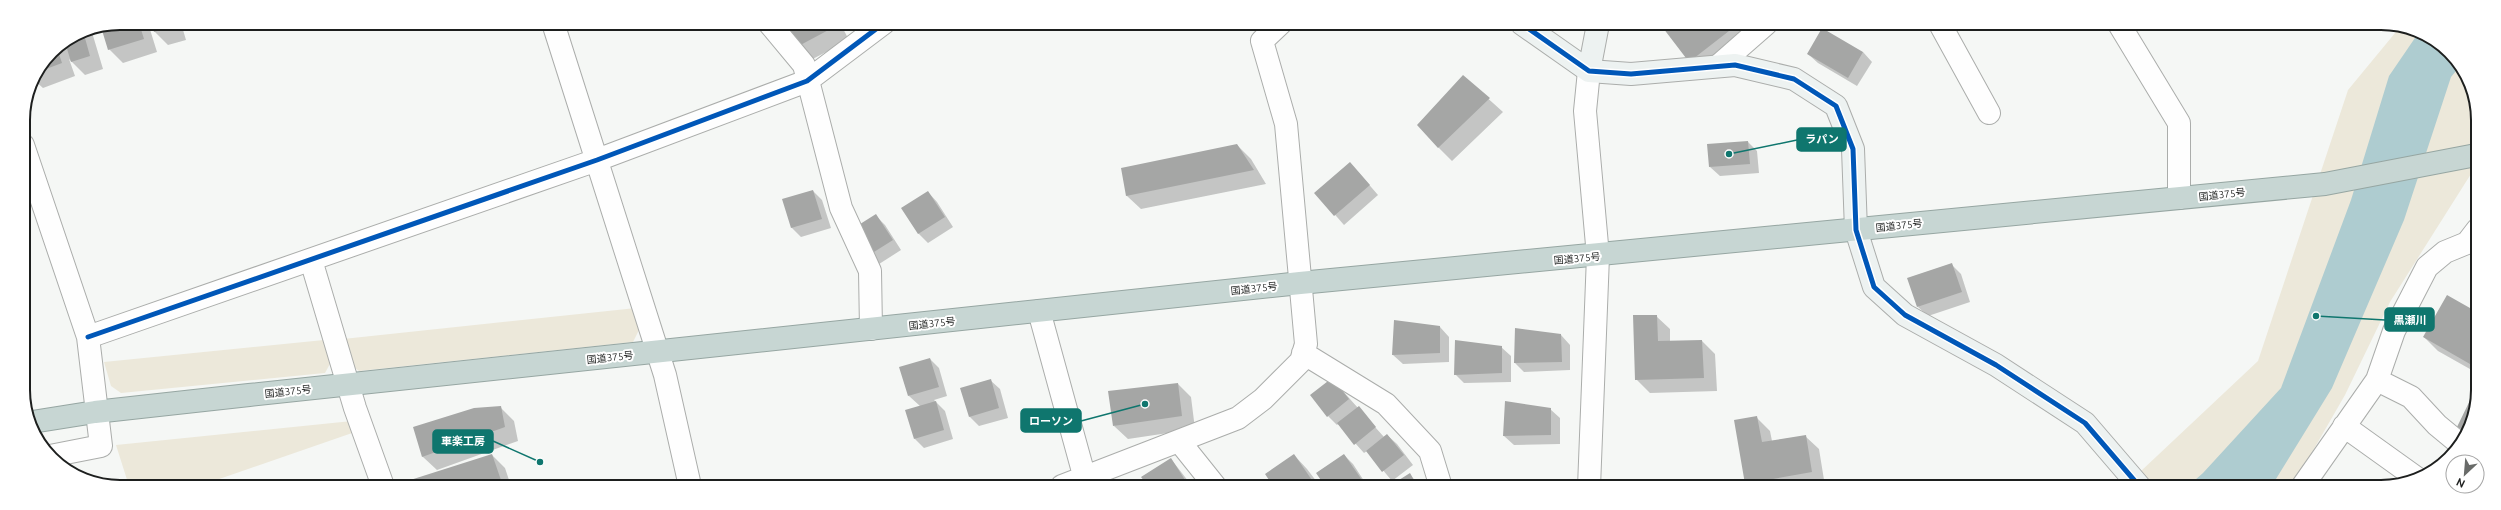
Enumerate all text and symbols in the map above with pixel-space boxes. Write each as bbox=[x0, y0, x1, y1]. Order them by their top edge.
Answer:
callout: ラパン bbox=[1797, 128, 1846, 151]
text: ラパン bbox=[1805, 133, 1839, 145]
street label: 国道375号 bbox=[2198, 187, 2246, 202]
street label: 国道375号 bbox=[1875, 218, 1923, 233]
street label: 国道375号 bbox=[1553, 251, 1601, 266]
street label: 国道375号 bbox=[1230, 281, 1278, 296]
callout: 黒瀬川 bbox=[2385, 308, 2434, 331]
text: 黒瀬川 bbox=[2394, 314, 2427, 326]
street label: 国道375号 bbox=[908, 316, 956, 331]
street label: 国道375号 bbox=[586, 350, 634, 365]
street label: 国道375号 bbox=[264, 384, 312, 399]
callout: ローソン bbox=[1021, 409, 1081, 432]
text: ローソン bbox=[1029, 415, 1073, 427]
callout: 車楽工房 bbox=[433, 430, 493, 453]
text: 車楽工房 bbox=[441, 435, 485, 447]
north arrow bbox=[2445, 454, 2485, 494]
text: N bbox=[2454, 476, 2467, 490]

